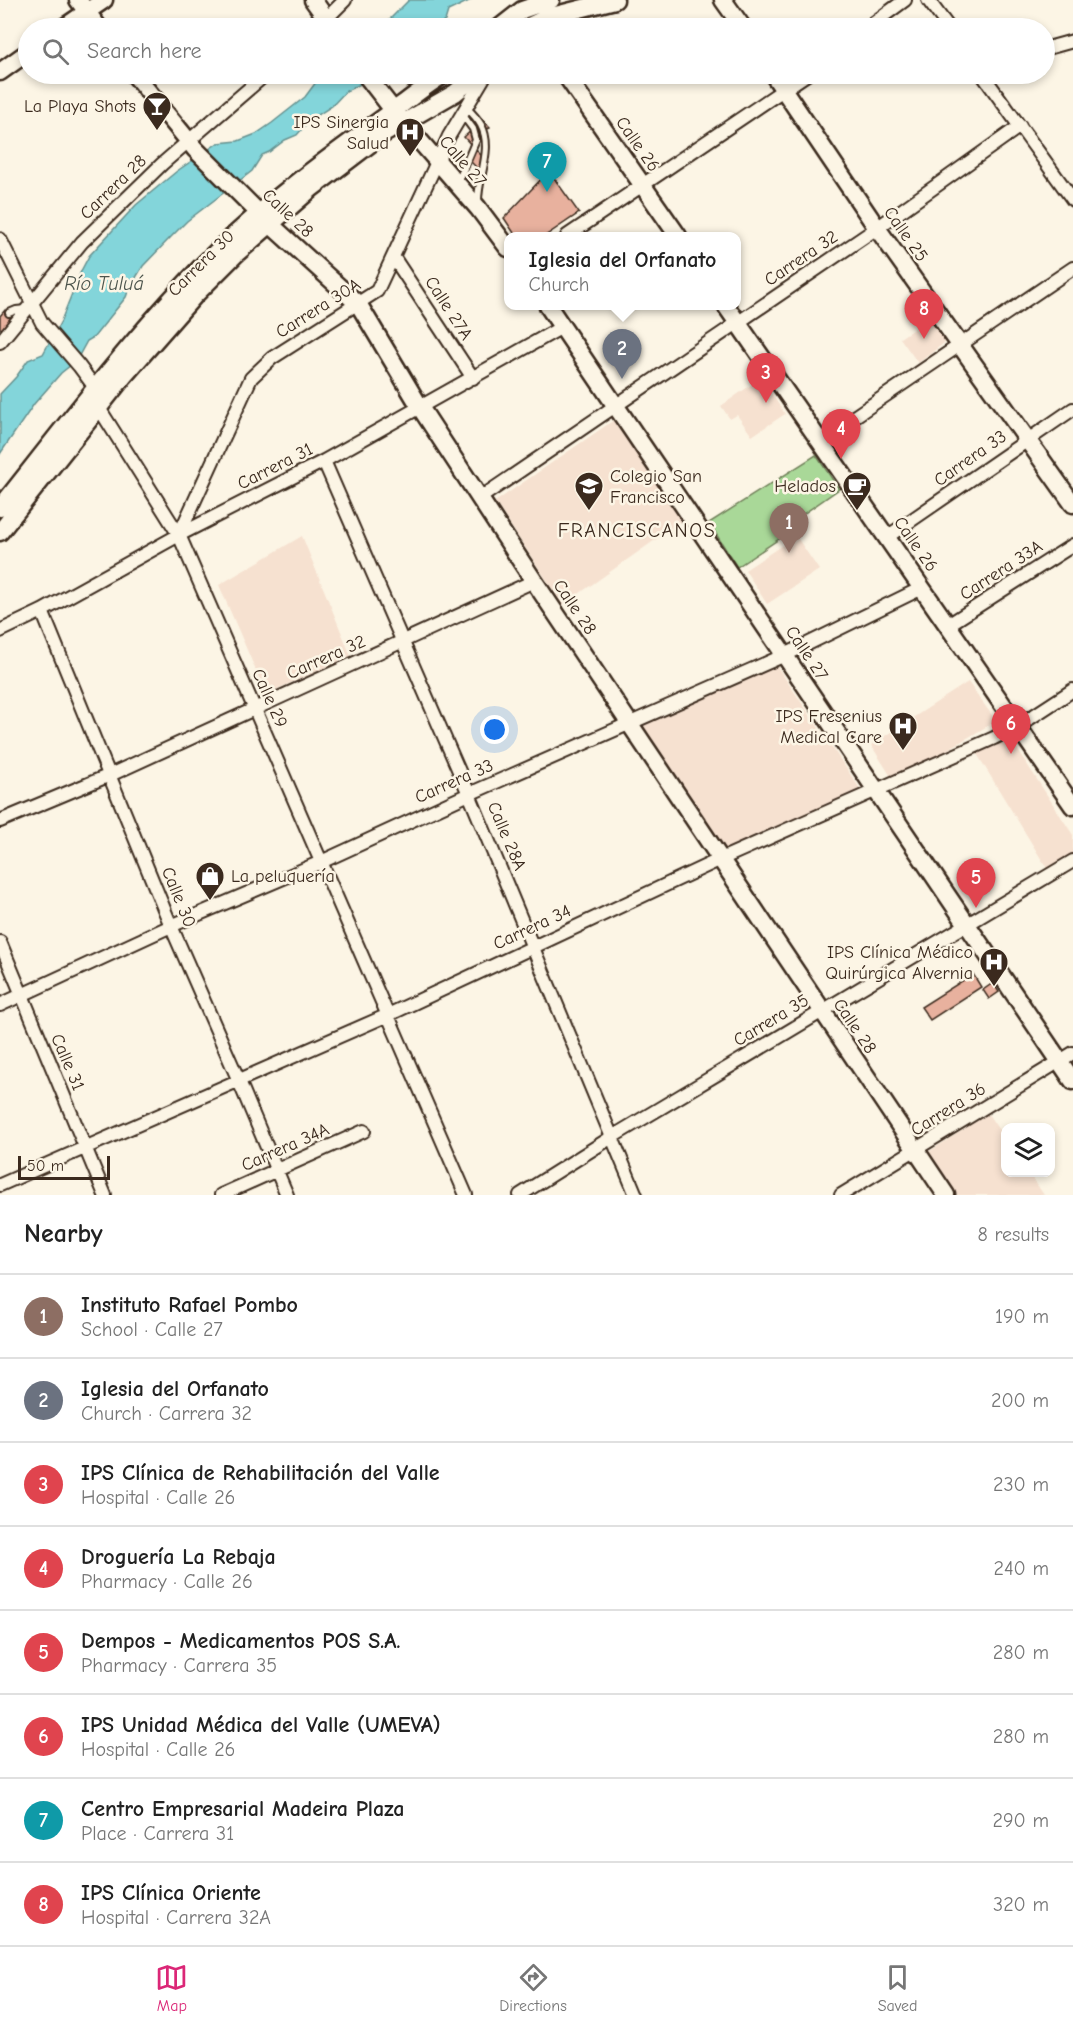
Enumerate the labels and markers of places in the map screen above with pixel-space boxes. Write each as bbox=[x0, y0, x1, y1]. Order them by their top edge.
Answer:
bar icon: La Playa Shots bbox=[141, 90, 173, 132]
place label: La Playa Shots bbox=[24, 96, 136, 117]
place label: IPS Sinergia Salud bbox=[293, 112, 389, 154]
hospital icon: IPS Sinergia Salud bbox=[394, 116, 426, 158]
pin: 7 bbox=[528, 142, 566, 192]
pin: 8 bbox=[904, 290, 944, 339]
pin: 2 bbox=[602, 330, 642, 379]
pin: 3 bbox=[746, 354, 786, 403]
pin: 4 bbox=[822, 410, 860, 459]
place label: Colegio San Francisco bbox=[610, 466, 702, 508]
school or university icon: Colegio San Francisco bbox=[573, 470, 605, 512]
cafe icon: Helados bbox=[841, 470, 873, 512]
place label: Helados bbox=[774, 476, 836, 497]
pin: 1 bbox=[770, 504, 808, 553]
pin: 6 bbox=[992, 704, 1030, 754]
place label: IPS Fresenius Medical Care bbox=[776, 706, 882, 748]
hospital icon: IPS Fresenius Medical Care bbox=[887, 710, 919, 752]
pin: 5 bbox=[956, 858, 996, 908]
shop icon: La peluquería bbox=[194, 860, 226, 902]
place label: La peluquería bbox=[231, 866, 335, 887]
place label: IPS Clínica Médico Quirúrgica Alvernia bbox=[825, 942, 973, 984]
hospital icon: IPS Clínica Médico Quirúrgica Alvernia bbox=[978, 946, 1010, 988]

